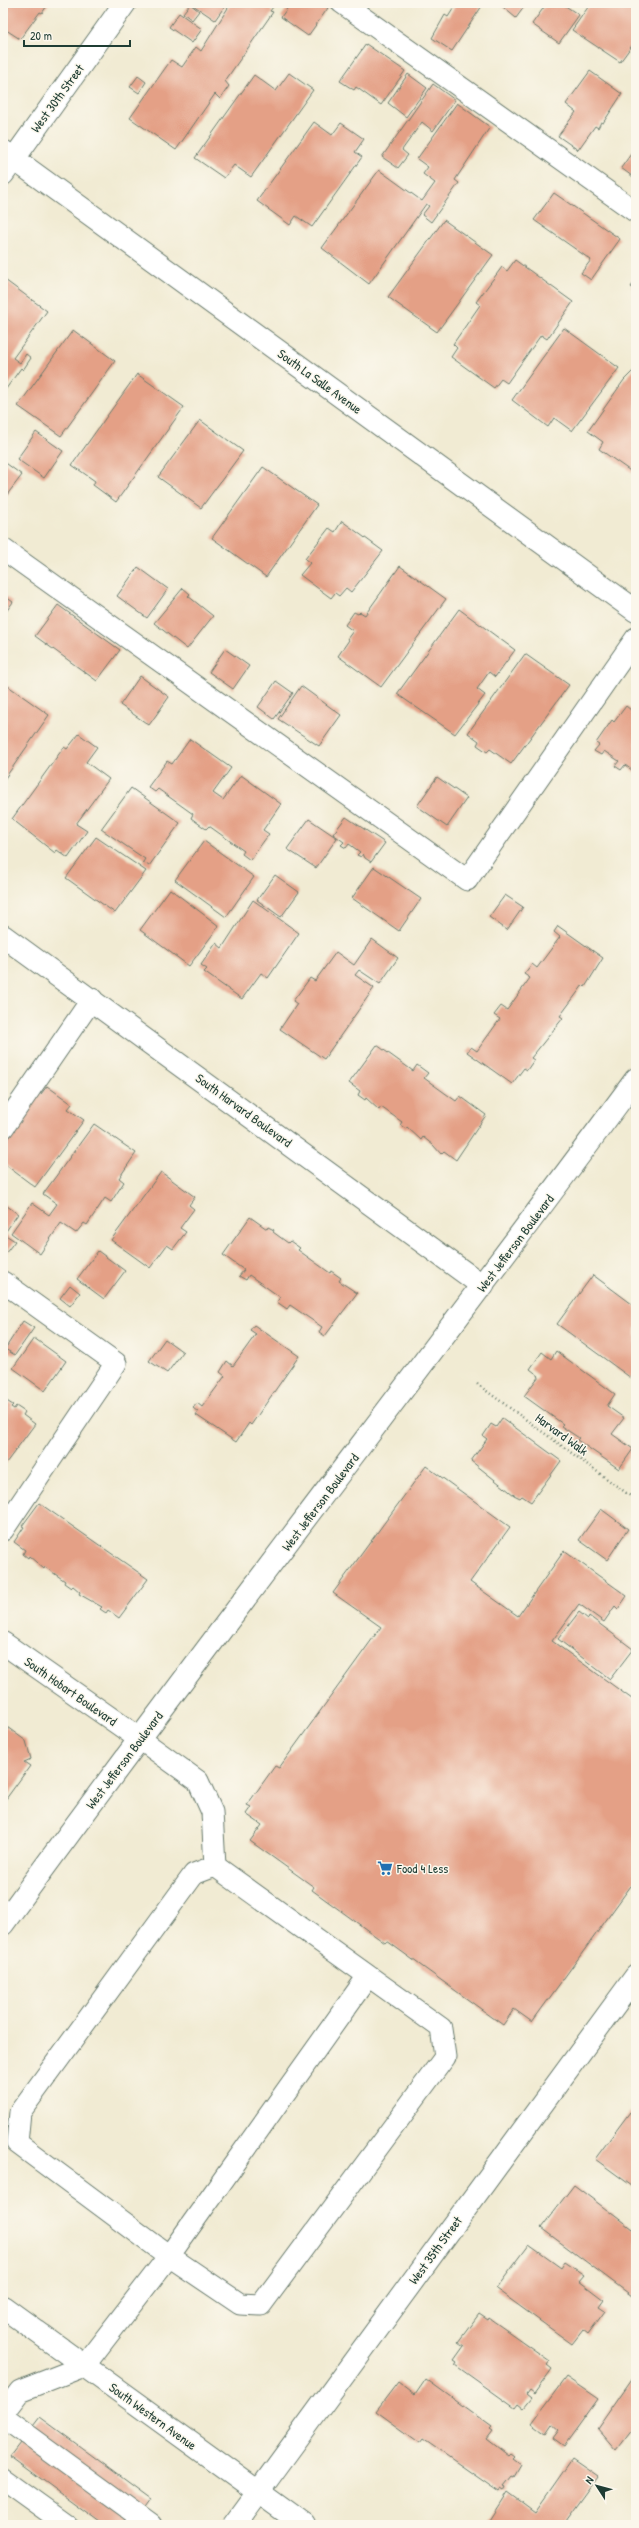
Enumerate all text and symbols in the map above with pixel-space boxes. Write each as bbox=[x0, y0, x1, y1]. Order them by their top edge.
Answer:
scale bar bbox=[24, 22, 130, 48]
text: 20 m bbox=[30, 27, 52, 44]
street label: West 30th Street bbox=[26, 60, 88, 136]
street label: South La Salle Avenue bbox=[274, 344, 366, 418]
street label: South Harvard Boulevard bbox=[192, 1069, 296, 1151]
street label: West Jefferson Boulevard bbox=[472, 1191, 558, 1295]
street label: Harvard Walk bbox=[532, 1409, 593, 1460]
street label: West Jefferson Boulevard bbox=[277, 1450, 363, 1554]
street label: South Hobart Boulevard bbox=[21, 1652, 121, 1730]
street label: West Jefferson Boulevard bbox=[81, 1708, 167, 1812]
supermarket icon: Food 4 Less bbox=[376, 1859, 394, 1877]
place label: Food 4 Less bbox=[396, 1859, 448, 1877]
street label: West 35th Street bbox=[404, 2212, 466, 2288]
street label: South Western Avenue bbox=[106, 2378, 200, 2454]
north arrow bbox=[577, 2466, 617, 2506]
text: N bbox=[582, 2474, 596, 2487]

